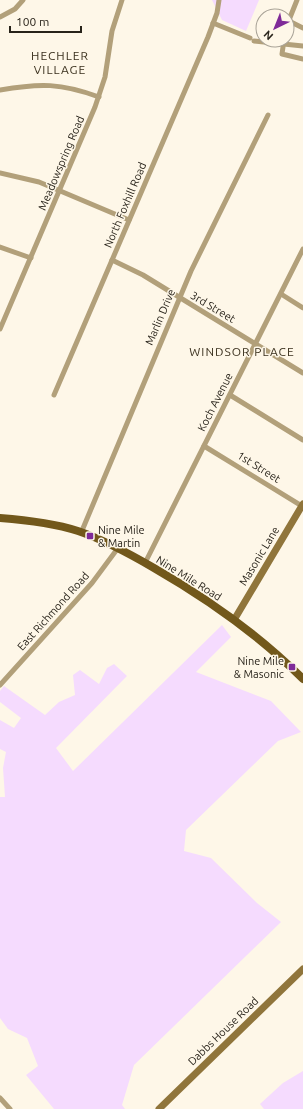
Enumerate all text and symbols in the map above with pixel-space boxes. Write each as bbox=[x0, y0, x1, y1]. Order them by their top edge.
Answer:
scale bar bbox=[10, 8, 81, 34]
north arrow bbox=[255, 8, 295, 48]
text: 100 m bbox=[16, 15, 49, 28]
text: N bbox=[261, 28, 275, 43]
district label: HECHLER VILLAGE bbox=[31, 49, 89, 76]
street label: Meadowspring Road bbox=[36, 114, 86, 212]
street label: North Foxhill Road bbox=[102, 160, 148, 250]
street label: Marlin Drive bbox=[143, 287, 177, 347]
street label: 3rd Street bbox=[188, 289, 238, 325]
district label: WINDSOR PLACE bbox=[189, 345, 295, 358]
street label: Koch Avenue bbox=[195, 371, 235, 433]
street label: 1st Street bbox=[235, 449, 283, 485]
place label: Nine Mile & Martin bbox=[98, 524, 145, 549]
street label: Masonic Lane bbox=[237, 524, 281, 588]
marker: Nine Mile & Martin bbox=[85, 531, 95, 541]
street label: Nine Mile Road bbox=[154, 553, 224, 603]
street label: East Richmond Road bbox=[15, 569, 91, 653]
place label: Nine Mile & Masonic bbox=[234, 655, 284, 680]
marker: Nine Mile & Masonic bbox=[287, 662, 297, 672]
street label: Dabbs House Road bbox=[185, 994, 261, 1068]

